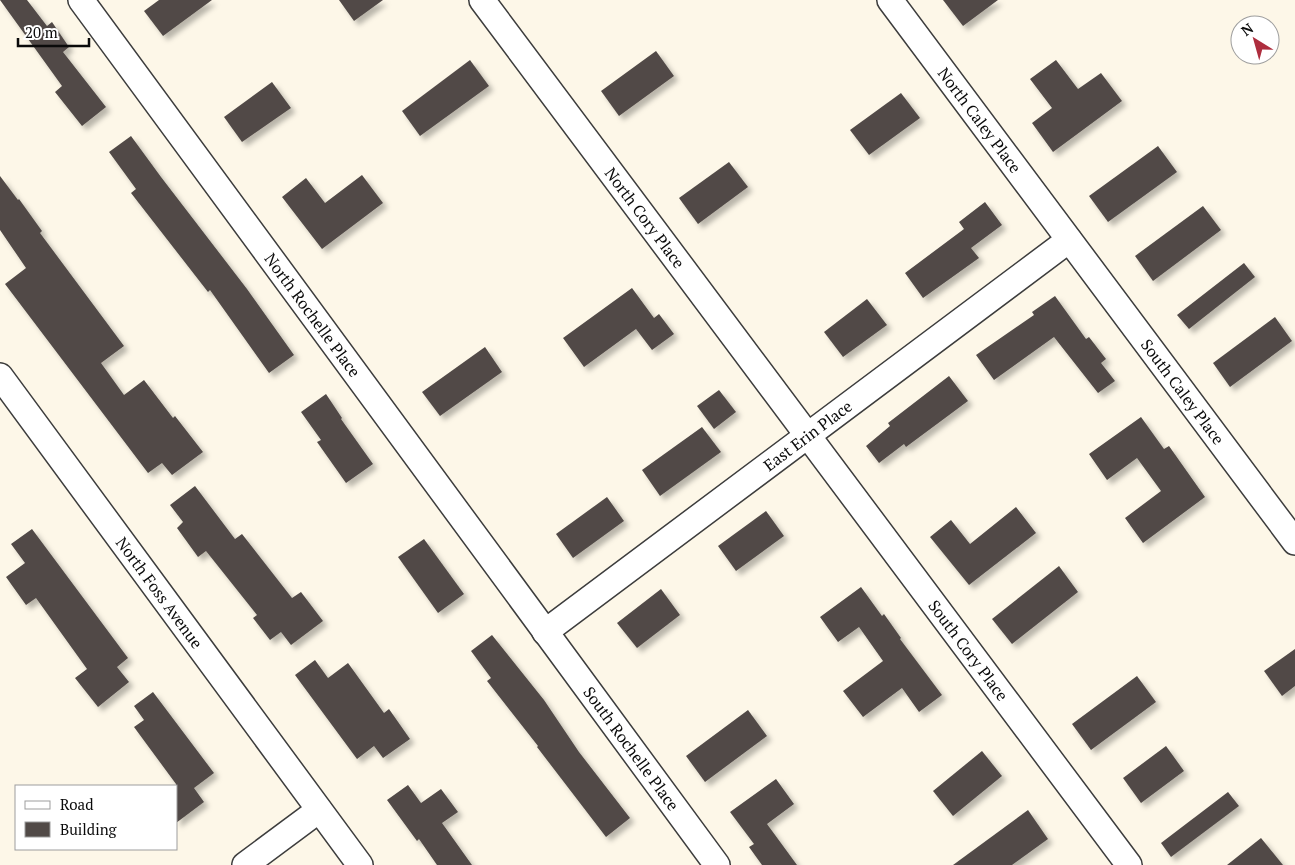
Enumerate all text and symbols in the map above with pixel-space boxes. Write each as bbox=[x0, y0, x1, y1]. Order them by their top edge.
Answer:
scale bar bbox=[18, 15, 89, 47]
north arrow bbox=[1230, 15, 1280, 65]
text: N bbox=[1237, 18, 1257, 40]
text: 20 m bbox=[25, 22, 58, 42]
street label: North Caley Place bbox=[933, 63, 1027, 177]
street label: North Cory Place bbox=[600, 163, 690, 273]
street label: North Rochelle Place bbox=[260, 248, 366, 382]
street label: South Caley Place bbox=[1136, 334, 1229, 449]
street label: East Erin Place bbox=[759, 395, 856, 476]
street label: North Foss Avenue bbox=[111, 532, 208, 653]
street label: South Cory Place bbox=[923, 595, 1013, 705]
street label: South Rochelle Place bbox=[578, 682, 684, 815]
legend bbox=[15, 785, 178, 850]
text: Road bbox=[60, 794, 93, 814]
text: Building bbox=[60, 819, 118, 839]

